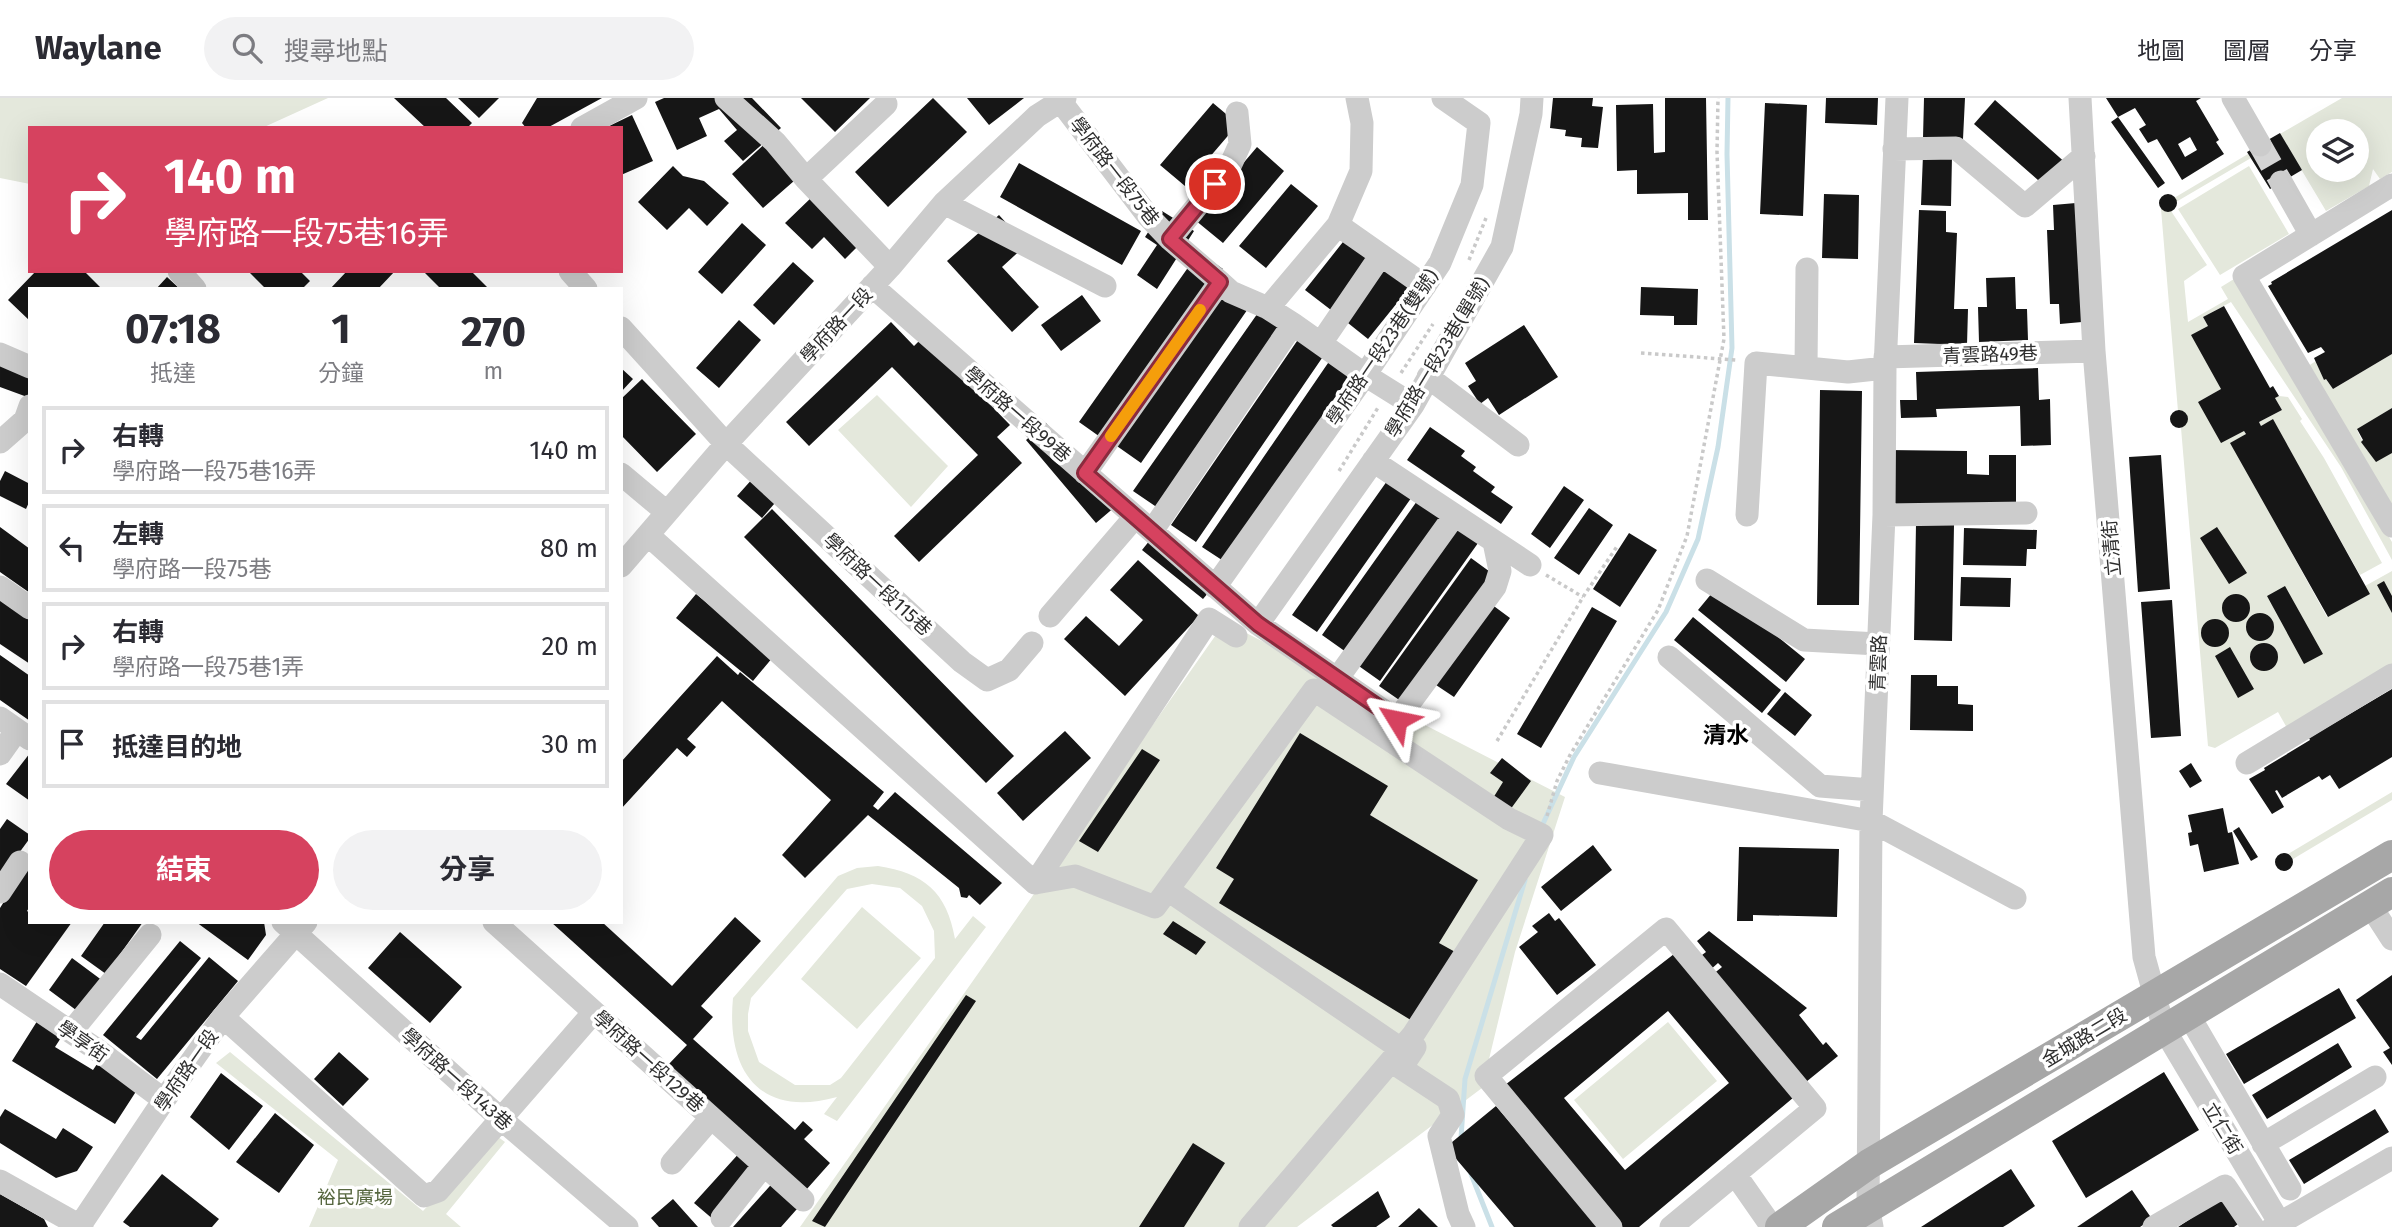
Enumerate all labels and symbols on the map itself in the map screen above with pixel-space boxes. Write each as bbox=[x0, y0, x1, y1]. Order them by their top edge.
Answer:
street label: 學府路一段75巷 bbox=[1065, 112, 1164, 230]
pin bbox=[1185, 154, 1245, 214]
street label: 學府路一段23巷(雙號) bbox=[1322, 265, 1443, 430]
street label: 學府路一段23巷(單號) bbox=[1380, 273, 1494, 442]
street label: 學府路一段 bbox=[796, 283, 877, 368]
street label: 青雲路49巷 bbox=[1942, 341, 2038, 368]
street label: 學府路一段99巷 bbox=[960, 362, 1076, 467]
street label: 立清街 bbox=[2098, 519, 2125, 577]
street label: 學府路一段115巷 bbox=[819, 528, 937, 640]
street label: 青雲路 bbox=[1866, 634, 1891, 692]
position arrow bbox=[1360, 683, 1434, 757]
district label: 清水 bbox=[1703, 721, 1749, 749]
street label: 金城路二段 bbox=[2038, 1003, 2131, 1072]
street label: 學府路一段129巷 bbox=[588, 1006, 709, 1117]
street label: 學享街 bbox=[53, 1016, 113, 1067]
street label: 學府路一段143巷 bbox=[396, 1023, 517, 1135]
street label: 學府路一段 bbox=[150, 1025, 223, 1116]
street label: 立仁街 bbox=[2198, 1098, 2247, 1159]
park label: 裕民廣場 bbox=[317, 1186, 393, 1209]

